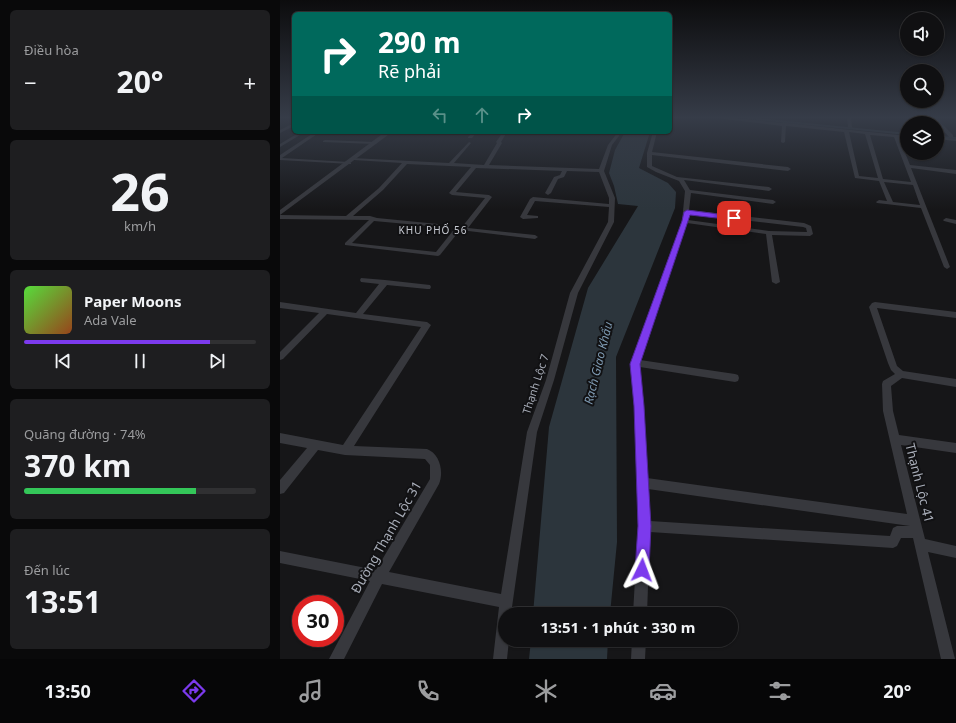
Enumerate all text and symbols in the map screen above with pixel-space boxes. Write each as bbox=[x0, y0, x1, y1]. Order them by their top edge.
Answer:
map controls bbox=[900, 12, 944, 160]
button: sound bbox=[900, 12, 944, 56]
text: 290 m bbox=[378, 23, 461, 61]
icon: right bbox=[312, 28, 364, 80]
text: Điều hòa bbox=[24, 41, 79, 59]
text: Rẽ phải bbox=[378, 59, 441, 83]
text: 20° bbox=[116, 61, 164, 102]
button: search bbox=[900, 64, 944, 108]
text: − bbox=[24, 67, 37, 97]
text: + bbox=[243, 67, 256, 97]
icon: left bbox=[429, 104, 451, 126]
icon: ahead bbox=[471, 104, 493, 126]
icon: right bbox=[513, 104, 535, 126]
button: layers bbox=[900, 116, 944, 160]
text: 26 bbox=[110, 155, 170, 226]
pin bbox=[717, 201, 751, 235]
icon: arrive bbox=[723, 207, 745, 229]
text: km/h bbox=[124, 217, 156, 235]
district label: KHU PHỐ 56 bbox=[399, 223, 467, 237]
text: Paper Moons bbox=[84, 291, 182, 311]
text: Ada Vale bbox=[84, 311, 137, 329]
water label: Rạch Giao Khẩu bbox=[580, 320, 616, 406]
icon: previous bbox=[52, 350, 74, 372]
icon: pause bbox=[129, 350, 151, 372]
icon: next bbox=[206, 350, 228, 372]
street label: Thạnh Lộc 7 bbox=[518, 352, 552, 416]
text: Quãng đường · 74% bbox=[24, 425, 146, 443]
street label: Thạnh Lộc 41 bbox=[901, 441, 939, 525]
text: 370 km bbox=[24, 445, 131, 486]
street label: Đường Thạnh Lộc 31 bbox=[346, 478, 426, 596]
position arrow bbox=[621, 549, 663, 591]
text: Đến lúc bbox=[24, 561, 70, 579]
text: 13:51 bbox=[24, 581, 101, 622]
speed limit sign: 30 bbox=[292, 595, 344, 647]
text: 13:51 · 1 phút · 330 m bbox=[541, 617, 695, 637]
icon: directions bbox=[180, 677, 208, 705]
icon: music bbox=[297, 677, 325, 705]
icon: phone bbox=[414, 677, 442, 705]
icon: climate bbox=[532, 677, 560, 705]
icon: car bbox=[649, 677, 677, 705]
icon: filters bbox=[766, 677, 794, 705]
text: 13:50 bbox=[45, 679, 91, 703]
text: 20° bbox=[883, 679, 911, 703]

